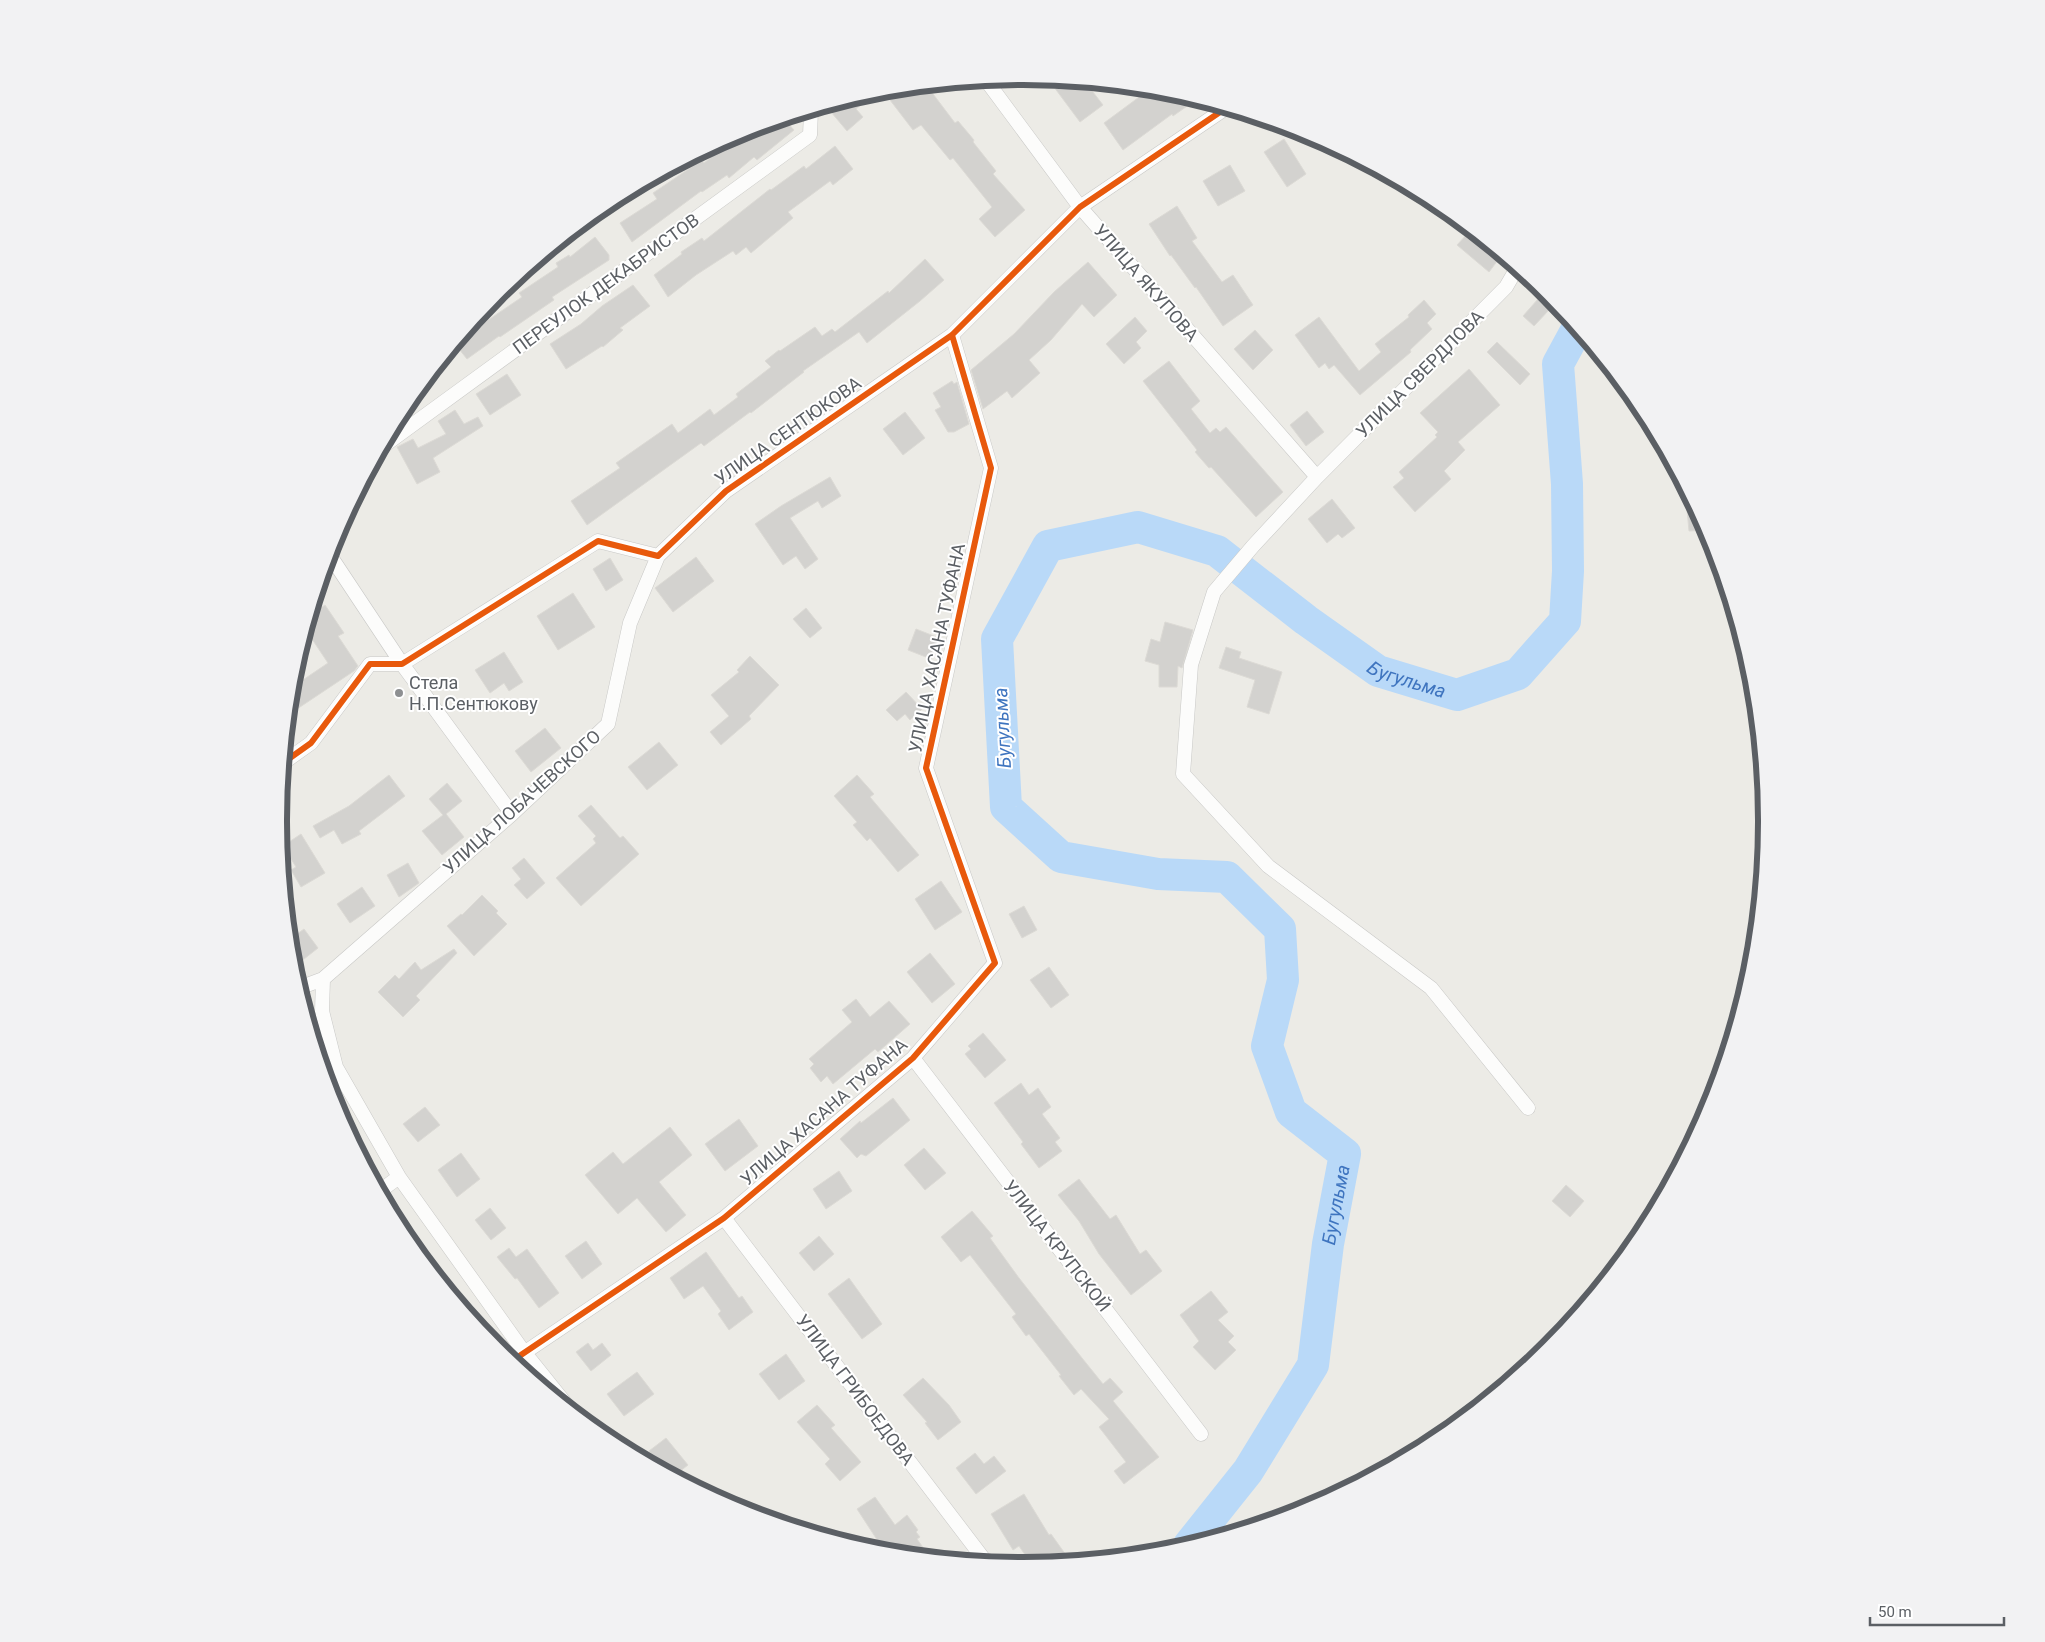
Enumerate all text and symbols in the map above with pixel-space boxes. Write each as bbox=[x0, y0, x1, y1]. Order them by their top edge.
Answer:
street label: ПЕРЕУЛОК ДЕКАБРИСТОВ bbox=[509, 209, 703, 358]
street label: УЛИЦА ЯКУПОВА bbox=[1090, 220, 1203, 346]
street label: УЛИЦА СВЕРДЛОВА bbox=[1352, 305, 1488, 442]
street label: УЛИЦА СЕНТЮКОВА bbox=[710, 372, 865, 489]
street label: УЛИЦА ХАСАНА ТУФАНА bbox=[904, 541, 969, 755]
water label: Бугульма bbox=[1363, 656, 1449, 703]
place label: Стела Н.П.Сентюкову bbox=[409, 672, 538, 714]
marker: Стела Н.П.Сентюкову bbox=[393, 687, 405, 699]
water label: Бугульма bbox=[989, 687, 1016, 769]
street label: УЛИЦА ЛОБАЧЕВСКОГО bbox=[439, 725, 605, 878]
street label: УЛИЦА ХАСАНА ТУФАНА bbox=[736, 1033, 911, 1190]
water label: Бугульма bbox=[1317, 1163, 1355, 1247]
street label: УЛИЦА КРУПСКОЙ bbox=[999, 1176, 1115, 1316]
street label: УЛИЦА ГРИБОЕДОВА bbox=[792, 1310, 919, 1469]
scale bar bbox=[1870, 1594, 2004, 1626]
text: 50 m bbox=[1878, 1603, 1912, 1621]

